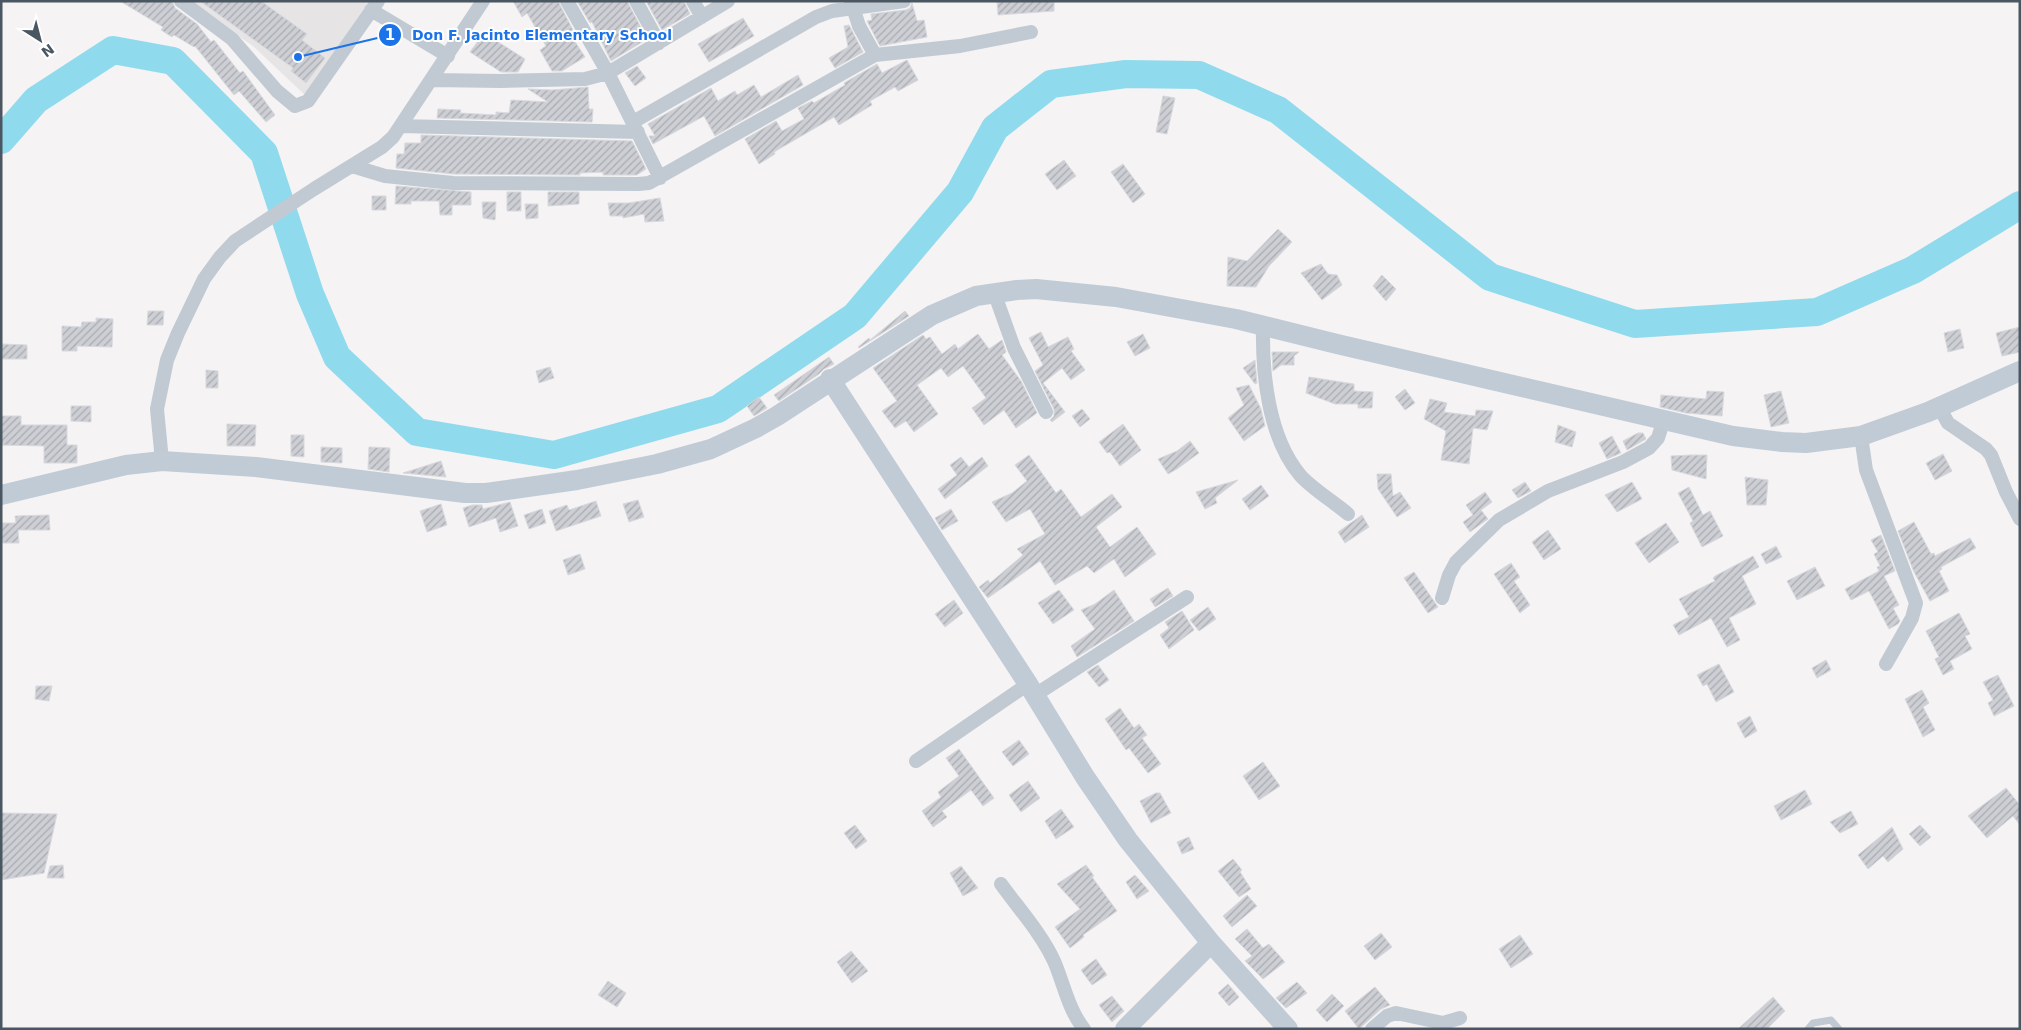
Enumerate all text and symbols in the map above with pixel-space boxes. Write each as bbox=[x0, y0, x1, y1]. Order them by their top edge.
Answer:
north arrow bbox=[15, 15, 65, 65]
callout: Don F. Jacinto Elementary School bbox=[377, 21, 682, 50]
text: 1 bbox=[385, 26, 395, 44]
text: Don F. Jacinto Elementary School bbox=[412, 27, 672, 43]
text: N bbox=[38, 41, 57, 60]

